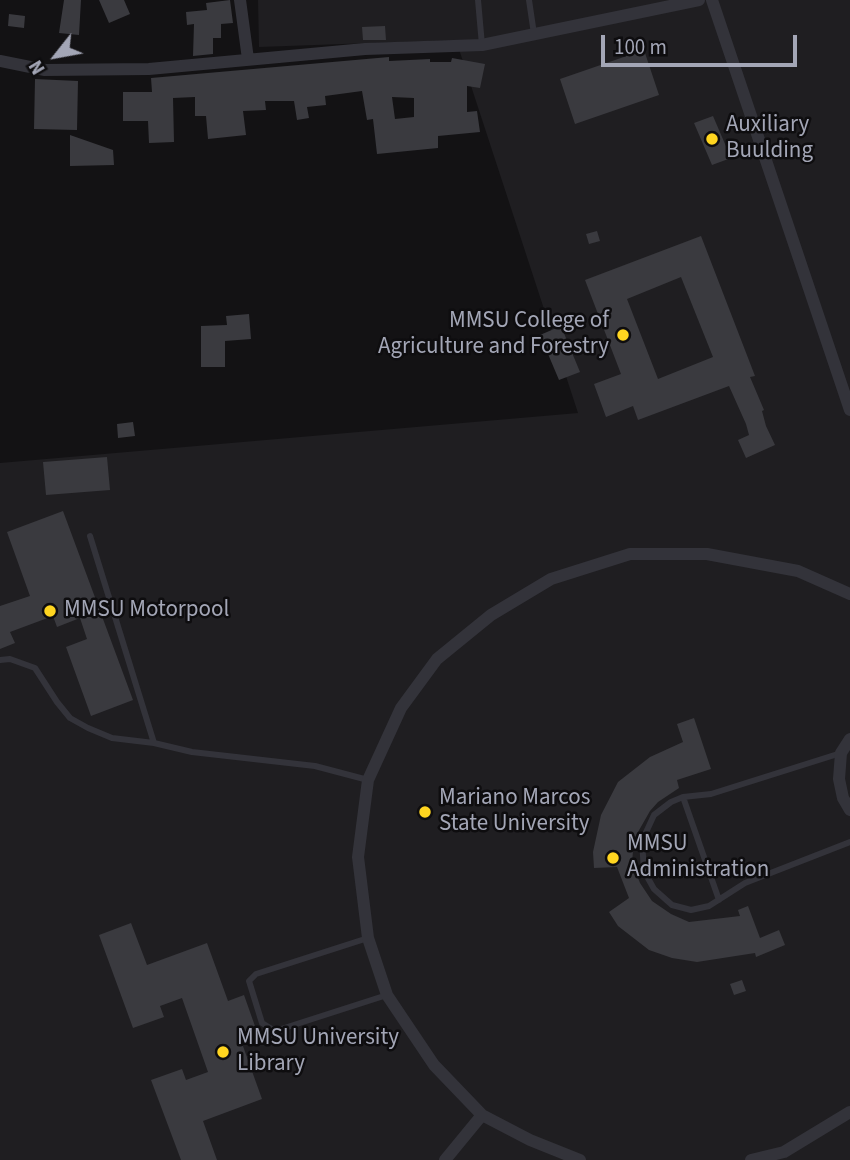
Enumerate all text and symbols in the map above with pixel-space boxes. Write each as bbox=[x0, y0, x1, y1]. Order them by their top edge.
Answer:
north arrow bbox=[21, 21, 91, 91]
scale bar bbox=[605, 21, 801, 65]
text: 100 m bbox=[614, 32, 667, 62]
text: N bbox=[23, 55, 52, 79]
place label: Auxiliary Buulding bbox=[726, 112, 813, 166]
marker: Auxiliary Buulding bbox=[704, 131, 720, 147]
place label: MMSU College of Agriculture and Forestry bbox=[378, 308, 609, 362]
marker: MMSU College of Agriculture and Forestry bbox=[615, 327, 631, 343]
place label: MMSU Motorpool bbox=[64, 597, 229, 625]
marker: MMSU Motorpool bbox=[42, 603, 58, 619]
place label: Mariano Marcos State University bbox=[439, 785, 590, 839]
marker: Mariano Marcos State University bbox=[417, 804, 433, 820]
place label: MMSU Administration bbox=[627, 831, 769, 885]
marker: MMSU Administration bbox=[605, 850, 621, 866]
place label: MMSU University Library bbox=[237, 1025, 399, 1079]
marker: MMSU University Library bbox=[215, 1044, 231, 1060]

